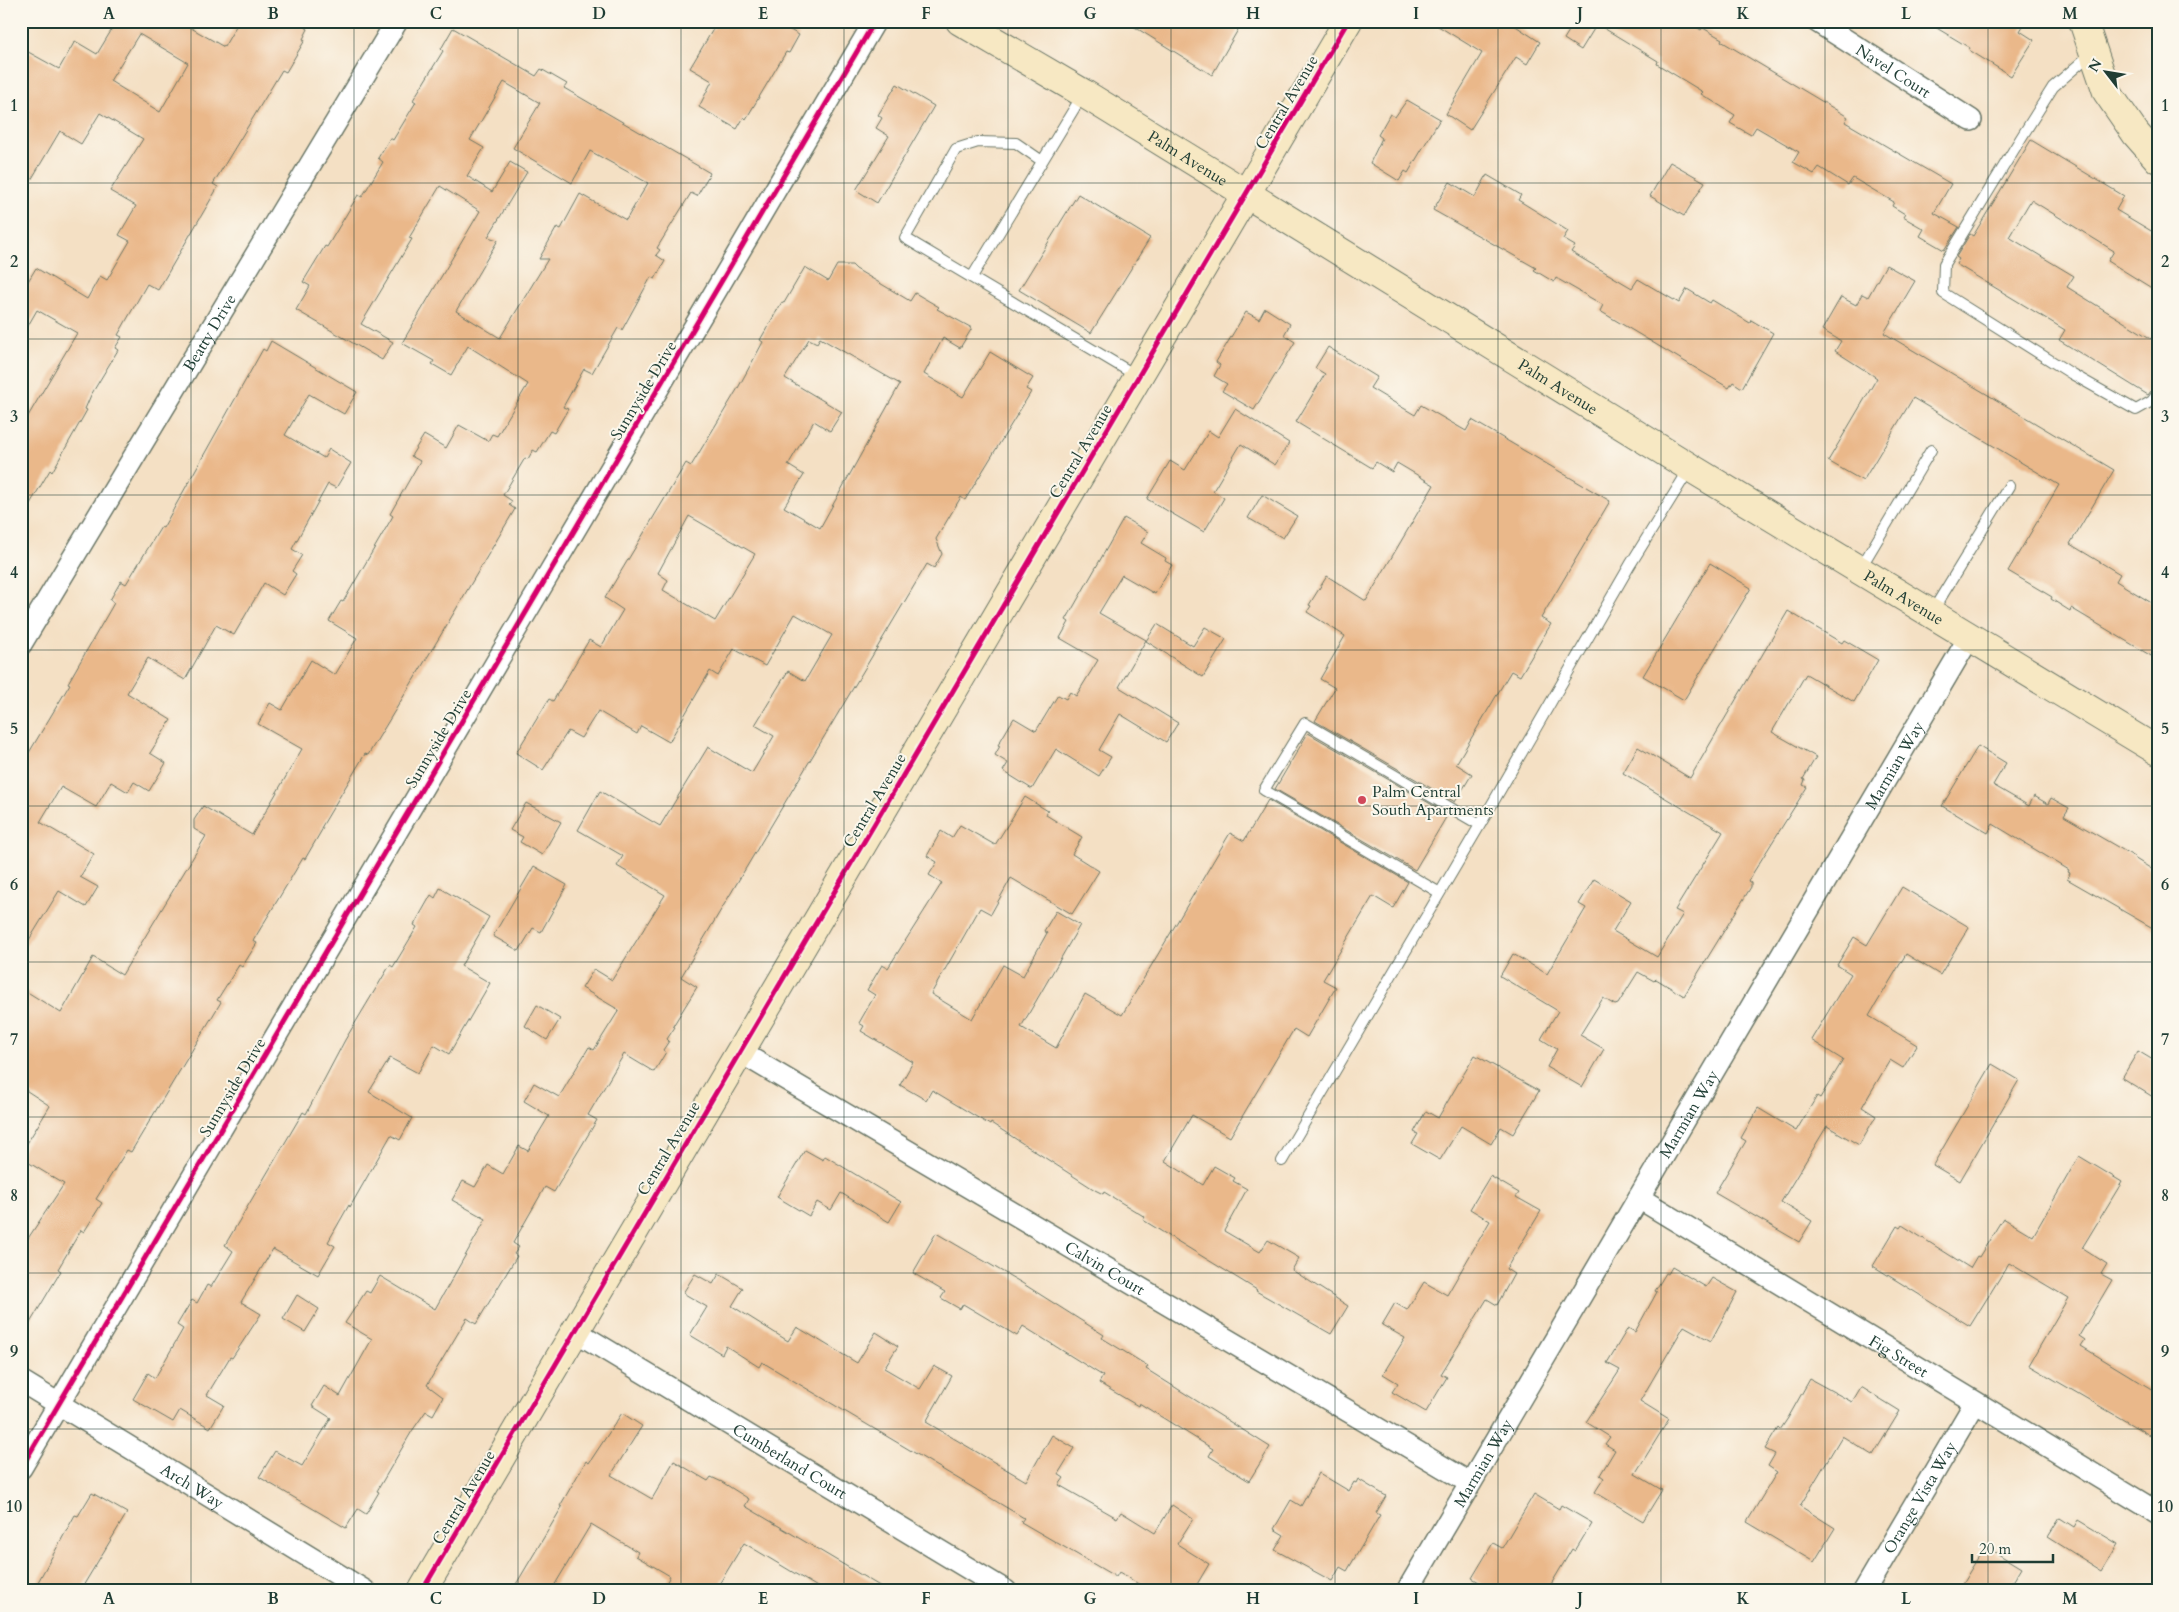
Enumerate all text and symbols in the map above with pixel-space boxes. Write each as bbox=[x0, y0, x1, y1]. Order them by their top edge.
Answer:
text: A bbox=[103, 3, 115, 25]
text: B bbox=[267, 3, 279, 25]
text: C bbox=[430, 3, 442, 25]
text: D bbox=[592, 3, 606, 25]
text: E bbox=[758, 3, 768, 25]
text: F bbox=[921, 3, 931, 25]
text: G bbox=[1083, 3, 1097, 25]
text: H bbox=[1246, 3, 1260, 25]
text: I bbox=[1413, 3, 1419, 25]
text: J bbox=[1575, 3, 1583, 25]
text: K bbox=[1737, 3, 1750, 25]
text: L bbox=[1901, 3, 1912, 25]
text: M bbox=[2062, 3, 2078, 25]
street label: Navel Court bbox=[1851, 39, 1935, 103]
north arrow bbox=[2082, 48, 2132, 98]
street label: Central Avenue bbox=[1250, 51, 1324, 154]
text: N bbox=[2084, 55, 2107, 76]
text: 1 bbox=[10, 95, 18, 117]
text: 1 bbox=[2161, 95, 2169, 117]
street label: Palm Avenue bbox=[1143, 126, 1232, 192]
text: 2 bbox=[10, 251, 18, 273]
text: 2 bbox=[2161, 251, 2169, 273]
street label: Beatty Drive bbox=[178, 290, 242, 376]
street label: Sunnyside Drive bbox=[606, 337, 682, 444]
street label: Palm Avenue bbox=[1514, 354, 1602, 420]
street label: Central Avenue bbox=[1044, 400, 1118, 503]
text: 3 bbox=[10, 406, 18, 428]
text: 3 bbox=[2161, 406, 2169, 428]
text: 4 bbox=[10, 562, 18, 584]
text: 4 bbox=[2161, 562, 2169, 584]
street label: Palm Avenue bbox=[1859, 565, 1948, 631]
street label: Sunnyside Drive bbox=[401, 685, 477, 792]
street label: Marmian Way bbox=[1860, 717, 1930, 814]
text: 5 bbox=[10, 718, 18, 740]
text: 5 bbox=[2161, 718, 2169, 740]
street label: Central Avenue bbox=[838, 749, 912, 852]
place label: Palm Central South Apartments bbox=[1372, 781, 1494, 821]
marker: Palm Central South Apartments bbox=[1356, 794, 1368, 806]
text: 6 bbox=[10, 874, 18, 896]
text: 6 bbox=[2161, 874, 2169, 896]
text: 7 bbox=[10, 1029, 18, 1051]
text: 7 bbox=[2161, 1029, 2169, 1051]
street label: Sunnyside Drive bbox=[195, 1034, 271, 1141]
street label: Marmian Way bbox=[1655, 1065, 1724, 1163]
street label: Central Avenue bbox=[632, 1097, 706, 1200]
text: 8 bbox=[10, 1185, 18, 1207]
text: 8 bbox=[2161, 1185, 2169, 1207]
street label: Calvin Court bbox=[1060, 1236, 1149, 1301]
street label: Fig Street bbox=[1865, 1330, 1932, 1383]
text: 9 bbox=[10, 1341, 18, 1363]
text: 9 bbox=[2161, 1341, 2169, 1363]
street label: Marmian Way bbox=[1449, 1414, 1518, 1511]
street label: Cumberland Court bbox=[728, 1419, 851, 1504]
street label: Orange Vista Way bbox=[1878, 1437, 1962, 1558]
street label: Central Avenue bbox=[427, 1446, 501, 1549]
street label: Arch Way bbox=[156, 1459, 228, 1515]
text: 10 bbox=[6, 1496, 22, 1518]
text: 10 bbox=[2157, 1496, 2173, 1518]
scale bar bbox=[1972, 1532, 2053, 1564]
text: 20 m bbox=[1979, 1539, 2011, 1559]
text: A bbox=[103, 1588, 115, 1610]
text: B bbox=[267, 1588, 279, 1610]
text: C bbox=[430, 1588, 442, 1610]
text: D bbox=[592, 1588, 606, 1610]
text: E bbox=[758, 1588, 768, 1610]
text: F bbox=[921, 1588, 931, 1610]
text: G bbox=[1083, 1588, 1097, 1610]
text: H bbox=[1246, 1588, 1260, 1610]
text: I bbox=[1413, 1588, 1419, 1610]
text: J bbox=[1575, 1588, 1583, 1610]
text: K bbox=[1737, 1588, 1750, 1610]
text: L bbox=[1901, 1588, 1912, 1610]
text: M bbox=[2062, 1588, 2078, 1610]

